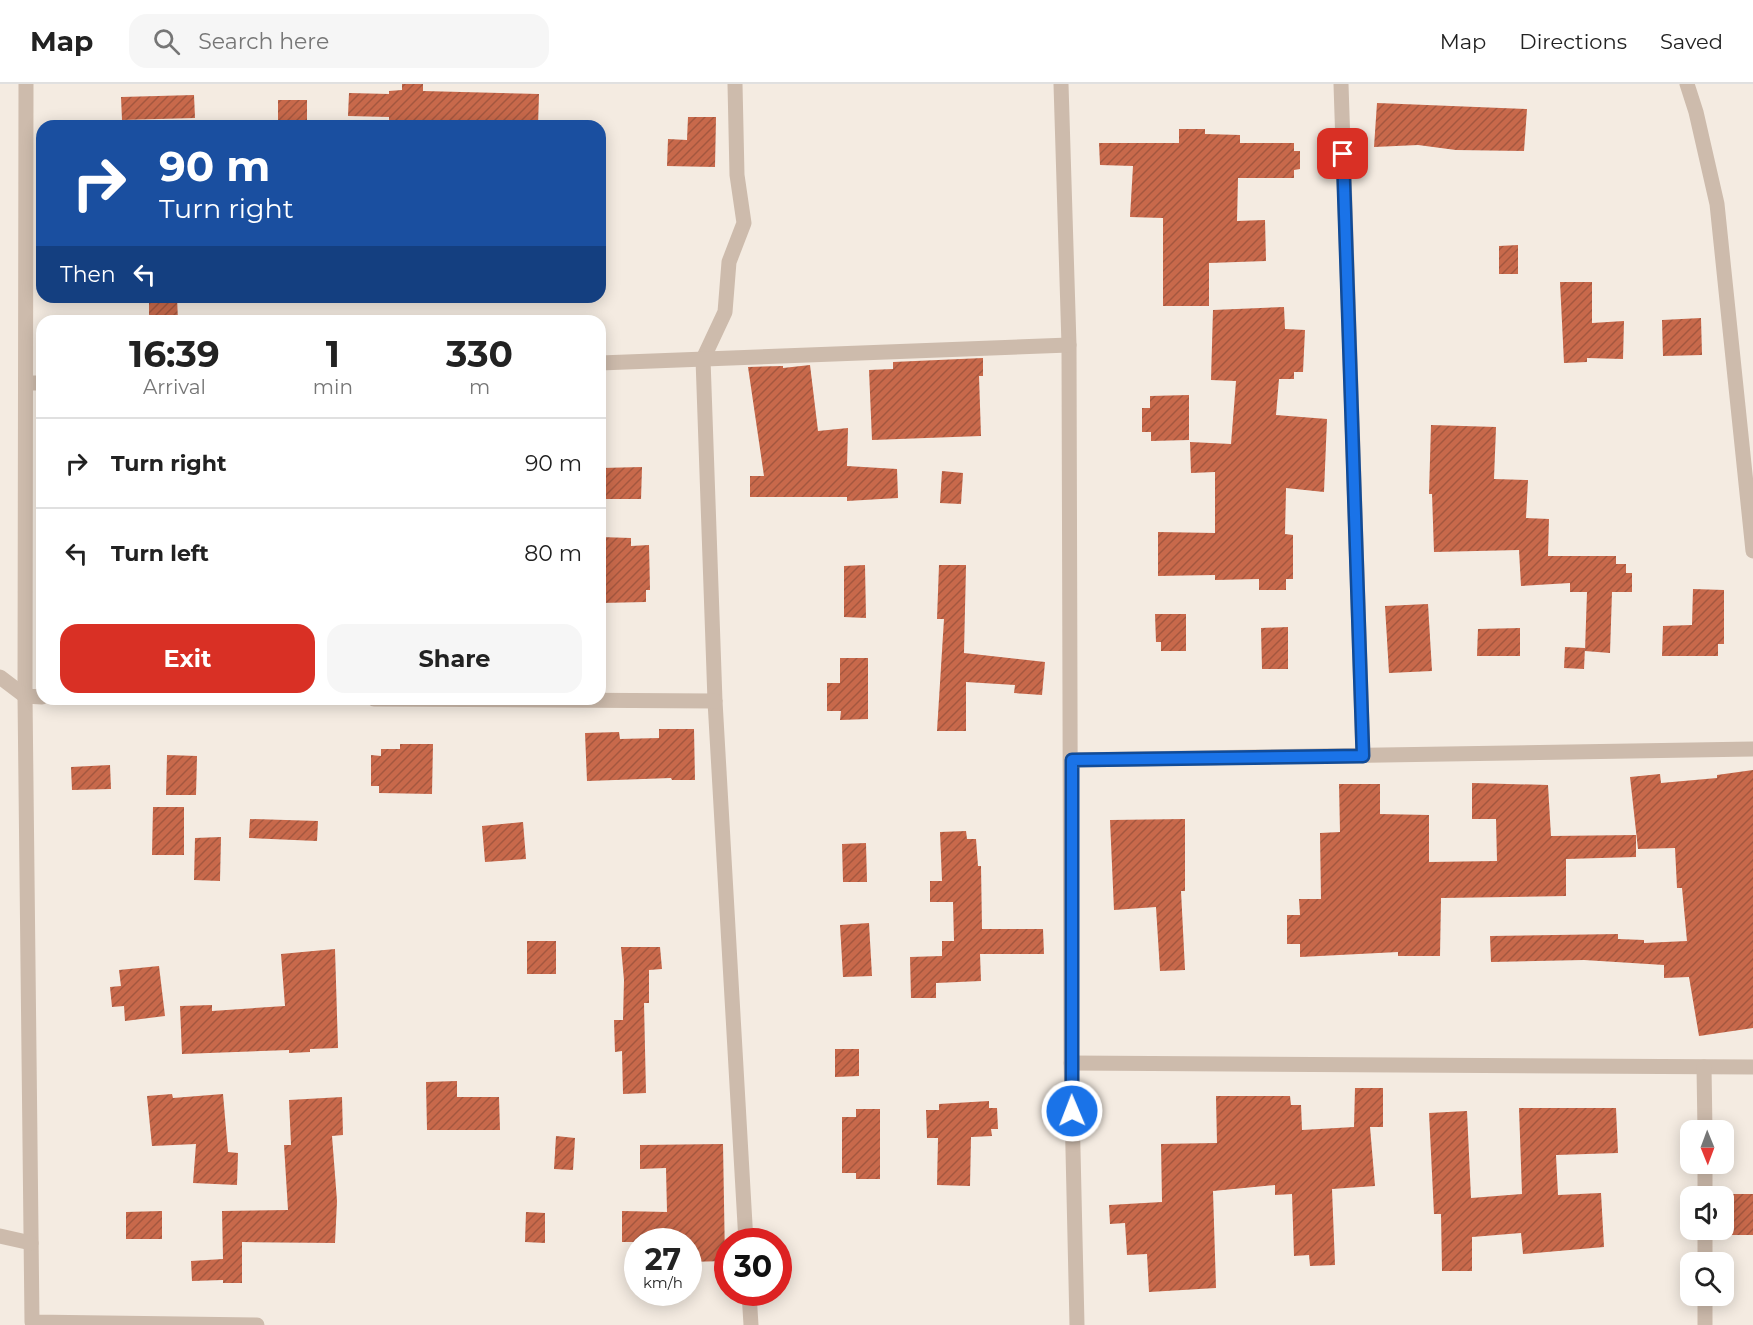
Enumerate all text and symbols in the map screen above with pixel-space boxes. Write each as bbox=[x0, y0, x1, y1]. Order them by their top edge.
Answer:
search box bbox=[129, 14, 549, 68]
text: Map bbox=[30, 24, 93, 58]
icon: search bbox=[150, 25, 183, 58]
text: Search here bbox=[198, 28, 329, 55]
text: Map bbox=[1440, 29, 1486, 54]
text: Directions bbox=[1519, 29, 1627, 54]
text: Saved bbox=[1660, 29, 1723, 54]
pin bbox=[1317, 128, 1368, 179]
icon: arrive bbox=[1326, 137, 1359, 170]
text: 90 m bbox=[159, 140, 270, 192]
icon: right bbox=[60, 144, 138, 222]
text: Turn right bbox=[159, 192, 294, 225]
icon: left bbox=[128, 258, 161, 291]
text: Then bbox=[60, 261, 116, 288]
text: 16:39 bbox=[129, 332, 220, 376]
text: 1 bbox=[326, 332, 340, 376]
text: 330 bbox=[446, 332, 513, 376]
text: Arrival bbox=[143, 375, 206, 399]
text: min bbox=[313, 375, 353, 399]
text: m bbox=[469, 375, 490, 399]
icon: right bbox=[60, 447, 93, 480]
text: Turn right bbox=[111, 450, 226, 477]
text: 90 m bbox=[525, 450, 582, 477]
icon: left bbox=[60, 537, 93, 570]
text: Turn left bbox=[111, 540, 209, 567]
text: 80 m bbox=[524, 540, 582, 567]
button: Exit bbox=[60, 624, 315, 693]
button: Share bbox=[327, 624, 582, 693]
position arrow bbox=[1040, 1079, 1104, 1143]
north arrow bbox=[1680, 1120, 1734, 1174]
map controls bbox=[1680, 1120, 1734, 1306]
button: sound bbox=[1680, 1186, 1734, 1240]
speed limit sign: 30 bbox=[714, 1228, 792, 1306]
text: 27 bbox=[645, 1241, 681, 1278]
button: search bbox=[1680, 1252, 1734, 1306]
text: km/h bbox=[643, 1273, 683, 1292]

